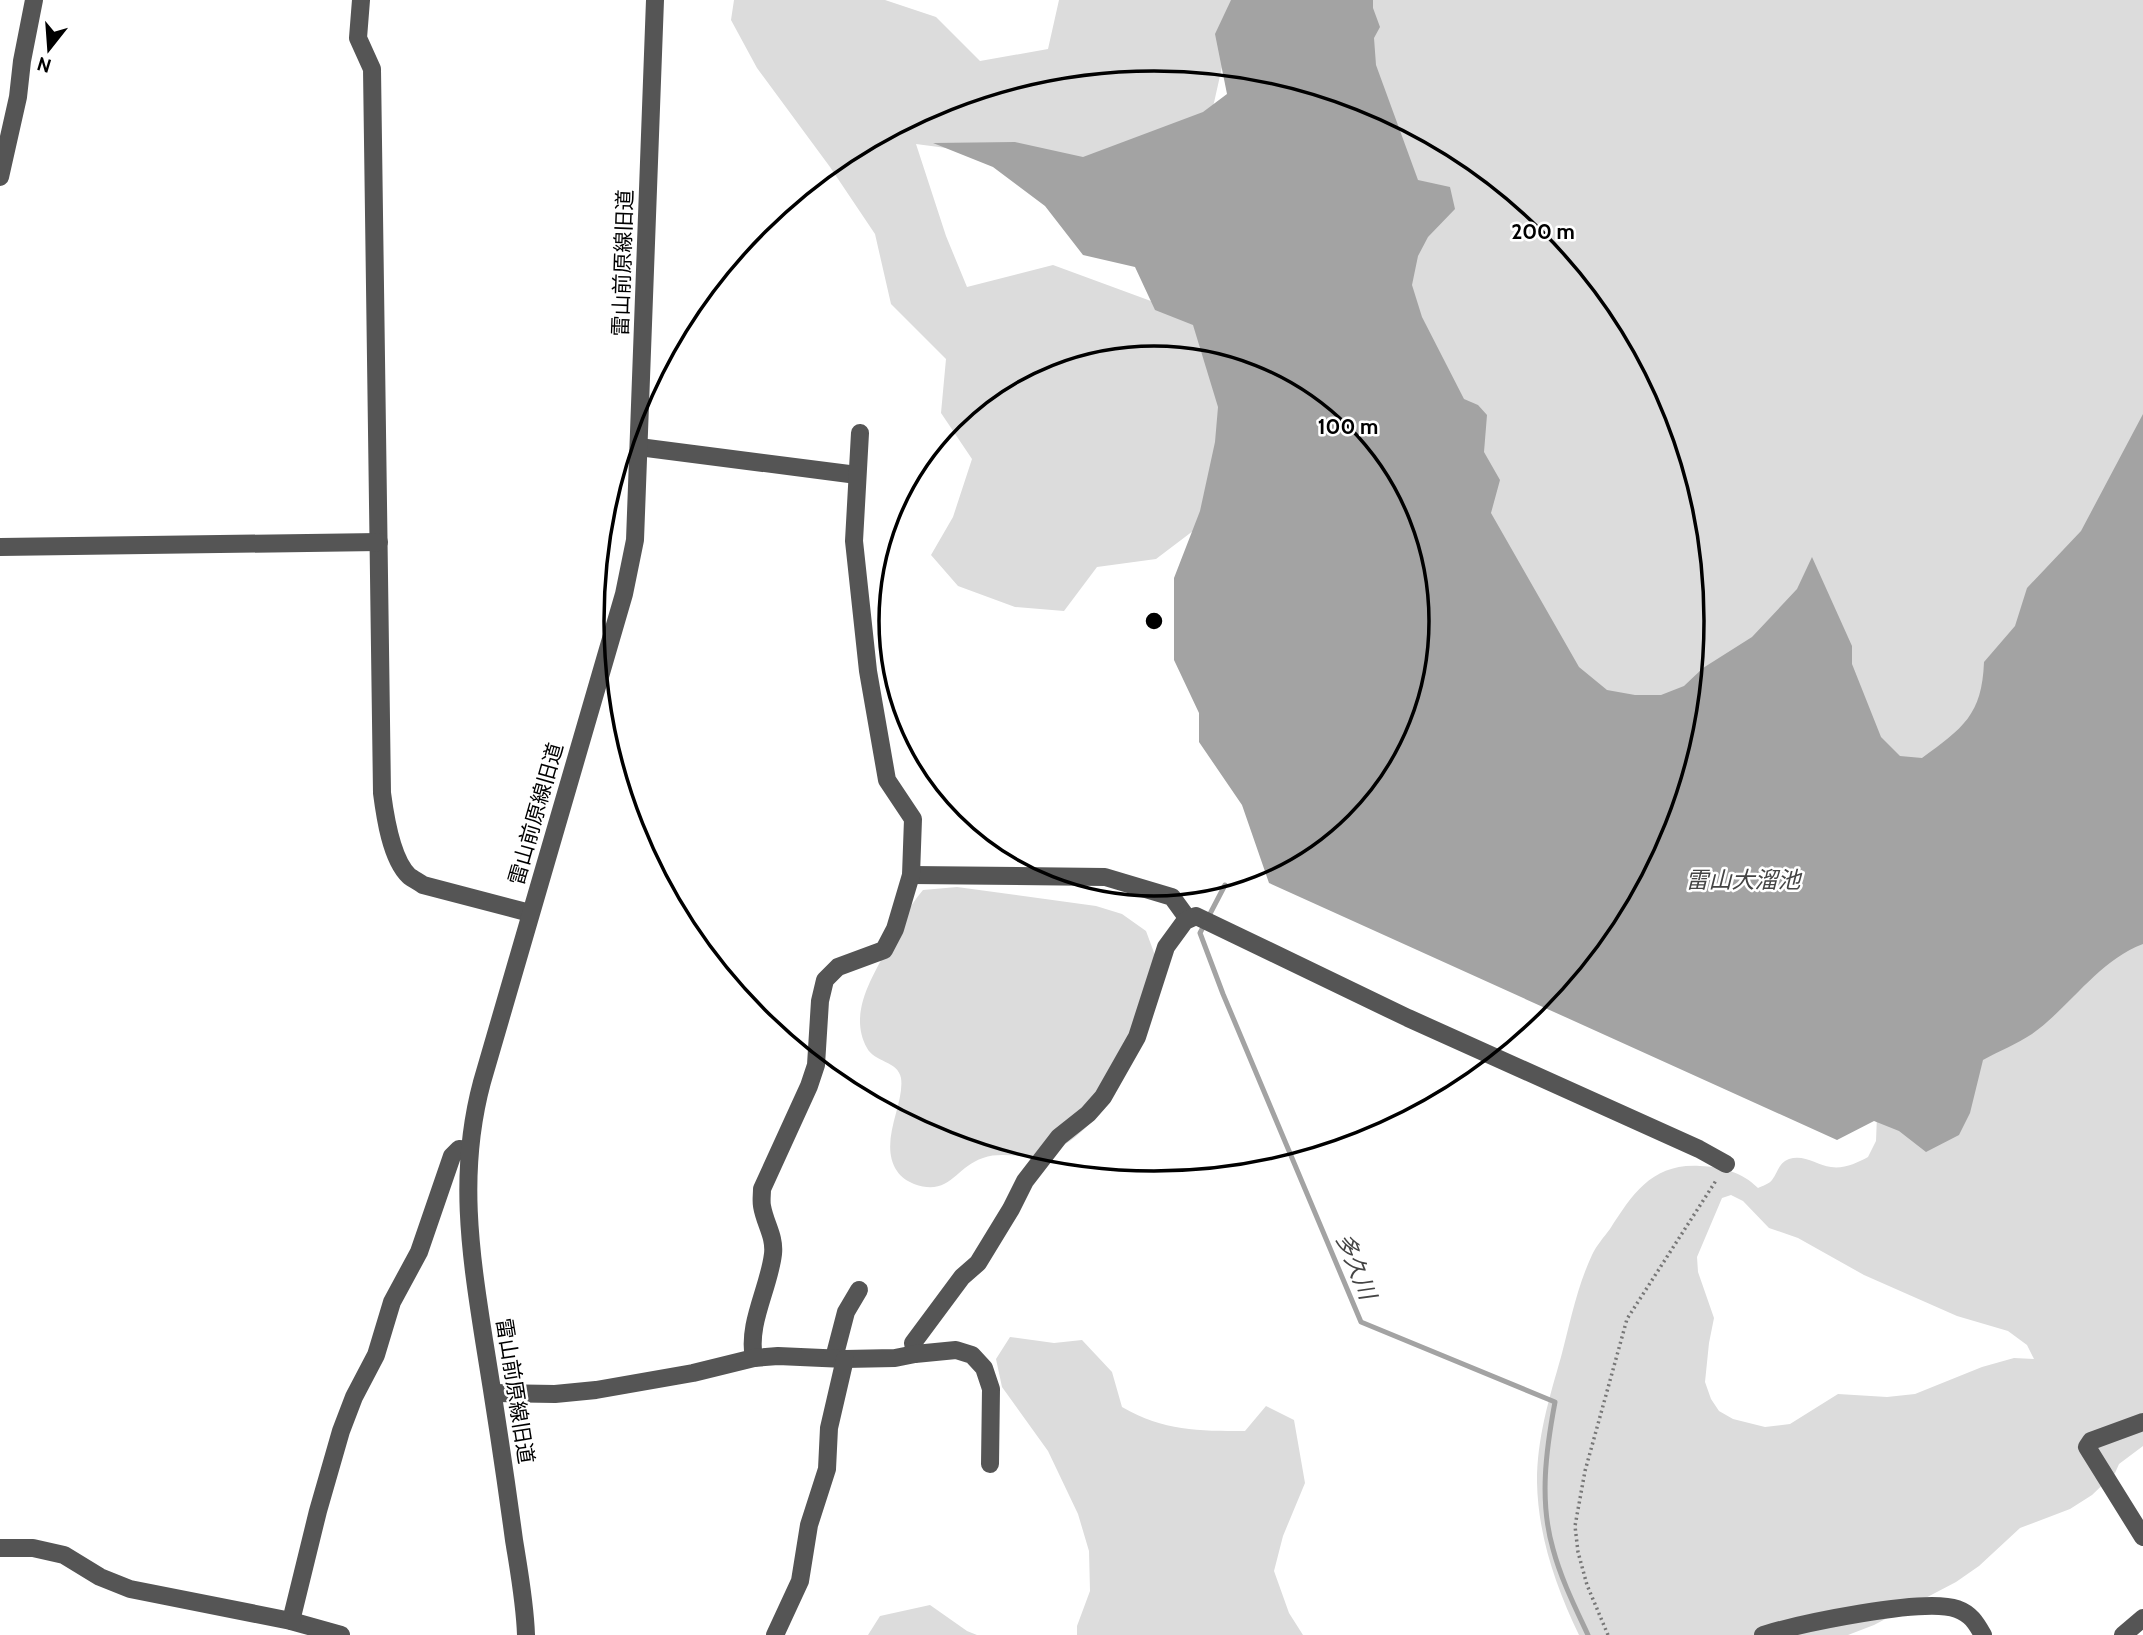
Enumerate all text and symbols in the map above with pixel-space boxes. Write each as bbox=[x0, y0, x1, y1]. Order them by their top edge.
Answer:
north arrow bbox=[14, 14, 84, 84]
text: N bbox=[34, 52, 54, 78]
street label: 雷山前原線旧道 bbox=[607, 189, 638, 337]
text: 200 m bbox=[1511, 219, 1575, 244]
text: 100 m bbox=[1318, 414, 1378, 439]
centre of rings bbox=[1142, 609, 1166, 633]
street label: 雷山前原線旧道 bbox=[503, 740, 568, 888]
water label: 雷山大溜池 bbox=[1686, 866, 1803, 894]
water label: 多久川 bbox=[1330, 1229, 1383, 1306]
street label: 雷山前原線旧道 bbox=[492, 1316, 539, 1465]

